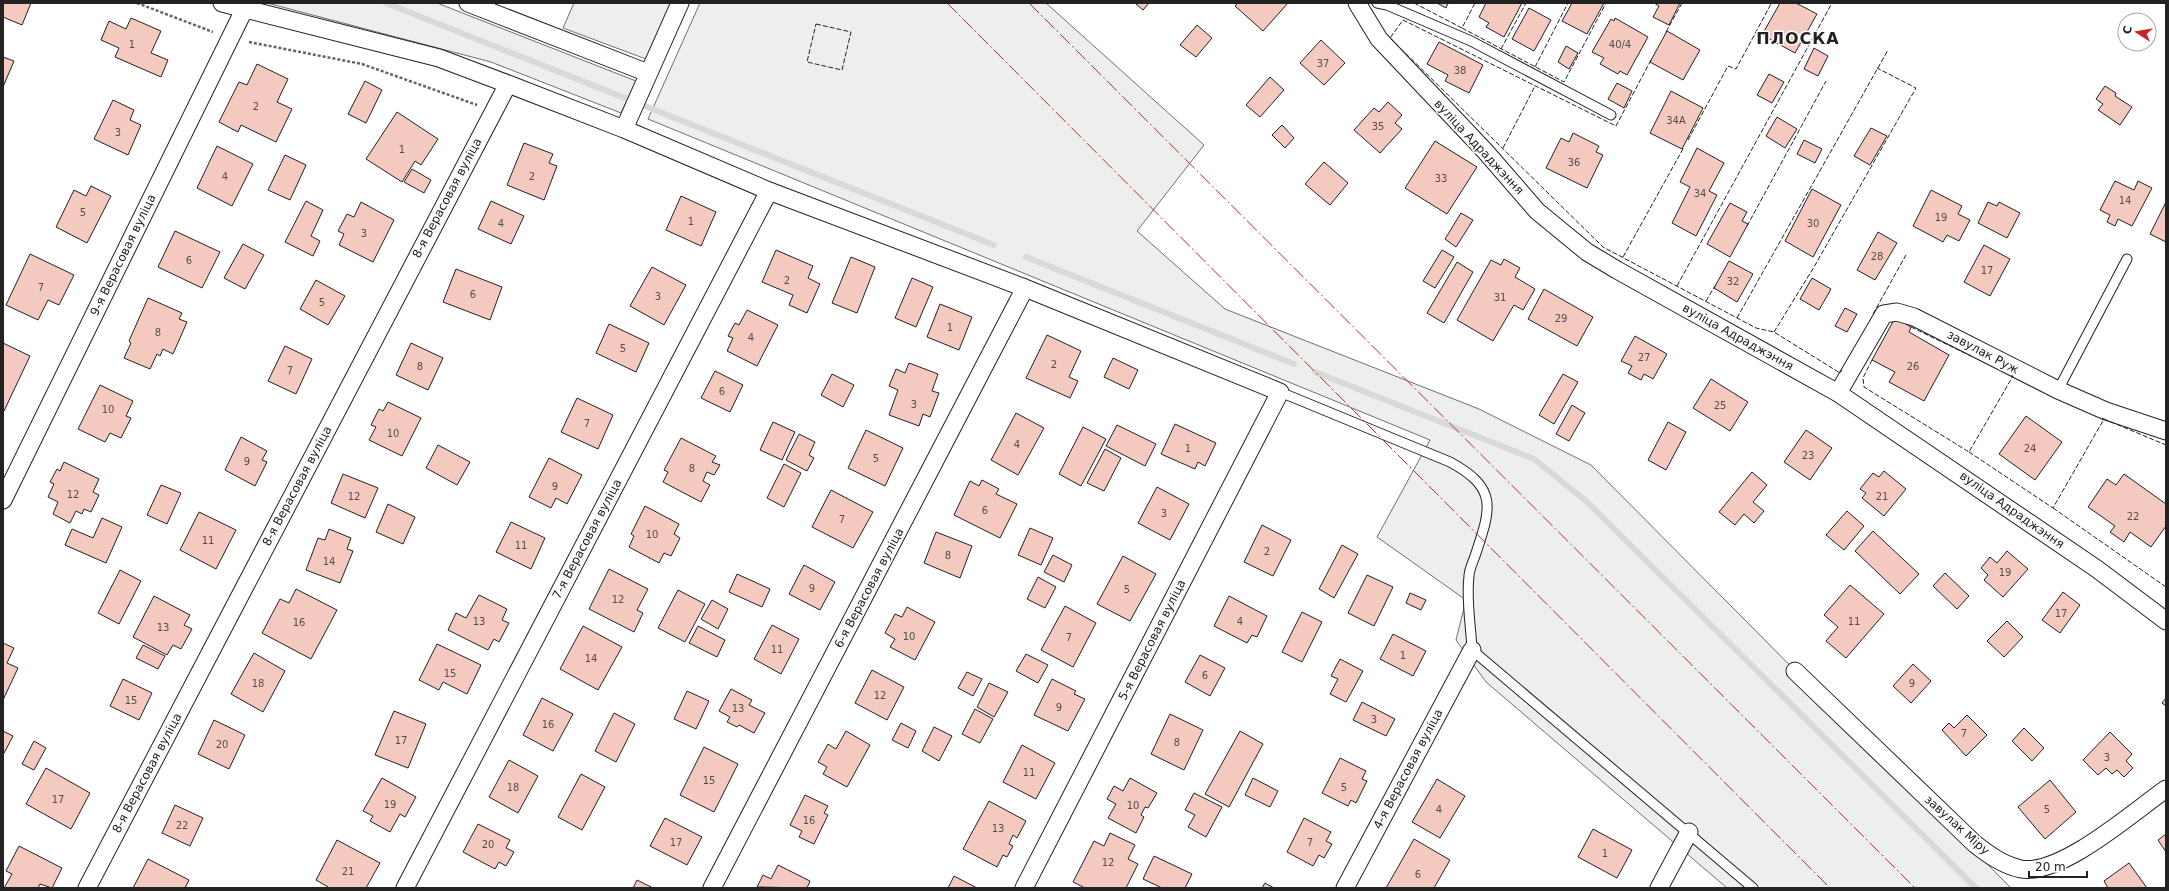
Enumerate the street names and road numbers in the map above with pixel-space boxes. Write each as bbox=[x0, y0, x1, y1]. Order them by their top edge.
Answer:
street label: вуліца Адраджэння bbox=[1431, 97, 1527, 197]
street label: 8-я Верасовая вуліца bbox=[409, 136, 485, 260]
street label: 9-я Верасовая вуліца bbox=[87, 192, 159, 318]
street label: вуліца Адраджэння bbox=[1680, 301, 1796, 373]
street label: завулак Руж bbox=[1945, 327, 2021, 377]
street label: 8-я Верасовая вуліца bbox=[259, 424, 335, 548]
street label: вуліца Адраджэння bbox=[1957, 469, 2067, 551]
street label: 7-я Верасовая вуліца bbox=[549, 477, 625, 601]
street label: 6-я Верасовая вуліца bbox=[831, 526, 907, 650]
street label: 5-я Верасовая вуліца bbox=[1115, 577, 1189, 703]
street label: 4-я Верасовая вуліца bbox=[1370, 707, 1446, 831]
street label: 8-я Верасовая вуліца bbox=[109, 711, 185, 835]
street label: завулак Міру bbox=[1922, 792, 1992, 858]

